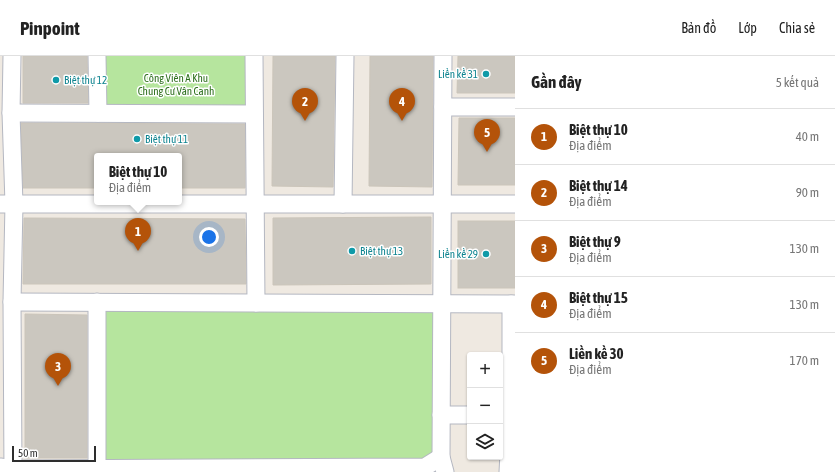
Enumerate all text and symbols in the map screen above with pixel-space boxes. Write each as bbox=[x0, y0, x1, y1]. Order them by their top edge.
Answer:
text: Pinpoint bbox=[20, 17, 80, 39]
text: Bản đồ bbox=[681, 20, 716, 36]
text: Lớp bbox=[738, 20, 757, 36]
text: Chia sẻ bbox=[779, 20, 815, 36]
place label: Liền kề 31 bbox=[438, 68, 478, 80]
marker: Liền kề 31 bbox=[481, 69, 491, 79]
park label: Công Viên A Khu Chung Cư Vân Canh bbox=[138, 72, 214, 97]
text: Gần đây bbox=[531, 72, 582, 92]
place label: Biệt thự 12 bbox=[64, 74, 107, 87]
marker: Biệt thự 12 bbox=[51, 75, 61, 85]
text: 5 kết quả bbox=[776, 75, 819, 90]
pin: 2 bbox=[292, 88, 318, 121]
pin: 4 bbox=[389, 88, 415, 121]
pin: 5 bbox=[474, 119, 500, 152]
text: Biệt thự 10 bbox=[569, 121, 628, 138]
text: 1 bbox=[541, 129, 547, 144]
text: 40 m bbox=[796, 129, 819, 144]
place label: Biệt thự 11 bbox=[145, 133, 188, 146]
marker: Biệt thự 11 bbox=[132, 134, 142, 144]
text: Địa điểm bbox=[569, 138, 612, 153]
popup bbox=[94, 153, 182, 205]
text: Biệt thự 10 bbox=[109, 163, 167, 180]
text: Biệt thự 14 bbox=[569, 177, 628, 194]
text: Địa điểm bbox=[109, 180, 151, 195]
text: 2 bbox=[541, 185, 547, 200]
text: 90 m bbox=[796, 185, 819, 200]
text: Địa điểm bbox=[569, 194, 612, 209]
pin: 1 bbox=[125, 218, 151, 251]
your location bbox=[199, 227, 219, 247]
text: Biệt thự 9 bbox=[569, 233, 621, 250]
text: 3 bbox=[541, 241, 547, 256]
text: 130 m bbox=[790, 241, 819, 256]
place label: Biệt thự 13 bbox=[360, 245, 403, 258]
marker: Biệt thự 13 bbox=[347, 246, 357, 256]
place label: Liền kề 29 bbox=[438, 248, 478, 260]
marker: Liền kề 29 bbox=[481, 249, 491, 259]
text: Địa điểm bbox=[569, 250, 612, 265]
text: Biệt thự 15 bbox=[569, 289, 628, 306]
text: 4 bbox=[541, 297, 547, 312]
text: 130 m bbox=[790, 297, 819, 312]
text: Địa điểm bbox=[569, 306, 612, 321]
text: Liền kề 30 bbox=[569, 345, 624, 362]
map controls bbox=[467, 352, 503, 460]
button: + bbox=[467, 352, 503, 388]
pin: 3 bbox=[45, 353, 71, 386]
text: 5 bbox=[541, 353, 547, 368]
text: 170 m bbox=[790, 353, 819, 368]
text: Địa điểm bbox=[569, 362, 612, 377]
button: − bbox=[467, 388, 503, 424]
button: layers bbox=[467, 424, 503, 460]
scale bar bbox=[12, 444, 96, 463]
text: 50 m bbox=[18, 447, 38, 459]

